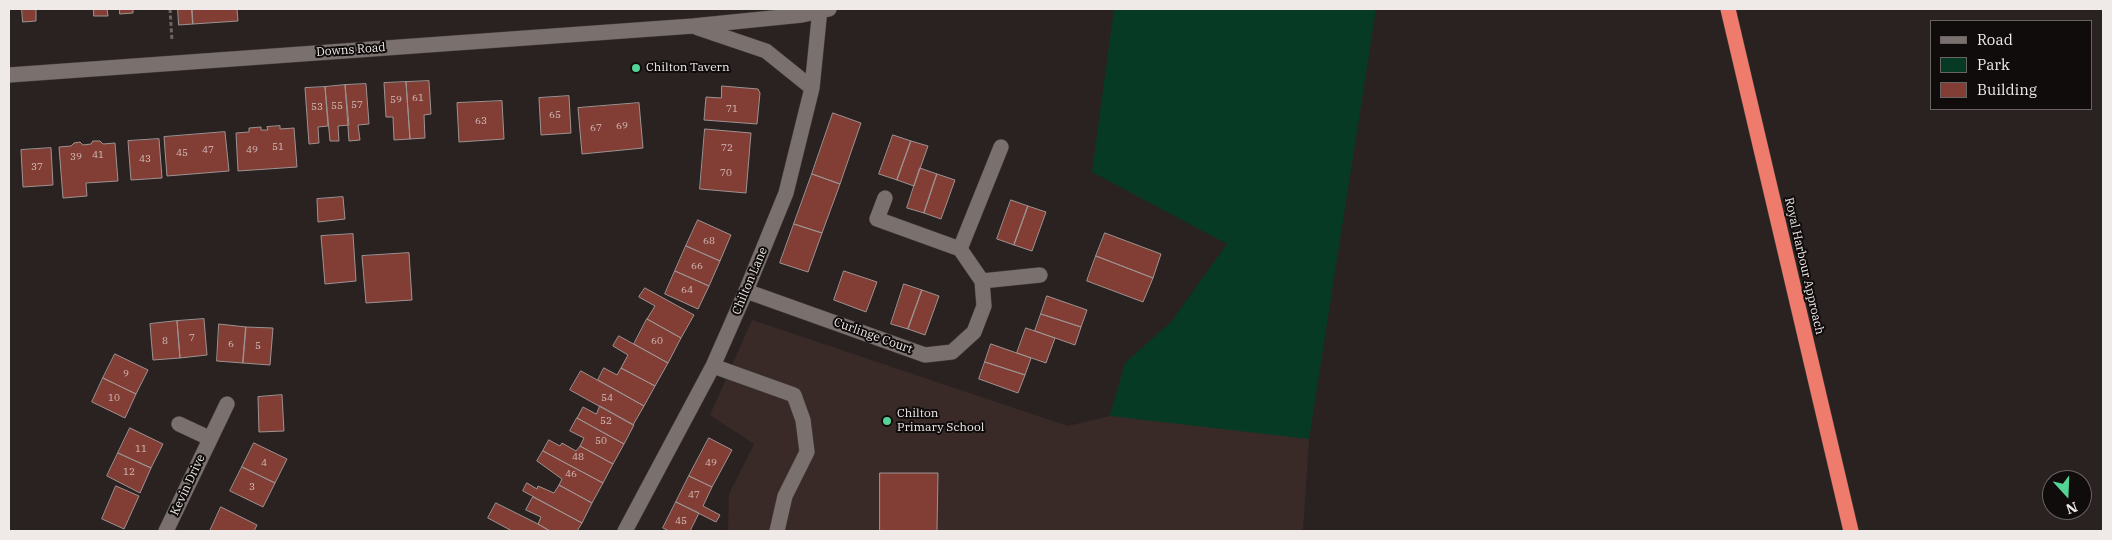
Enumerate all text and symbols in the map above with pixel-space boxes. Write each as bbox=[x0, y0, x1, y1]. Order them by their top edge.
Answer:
legend bbox=[1930, 20, 2092, 110]
text: Road bbox=[1977, 30, 2013, 49]
street label: Downs Road bbox=[316, 40, 386, 60]
text: Park bbox=[1977, 55, 2010, 74]
place label: Chilton Tavern bbox=[646, 61, 730, 75]
marker: Chilton Tavern bbox=[630, 62, 642, 74]
text: Building bbox=[1977, 80, 2037, 99]
house number: 61 bbox=[412, 92, 424, 104]
house number: 59 bbox=[390, 94, 402, 106]
house number: 57 bbox=[351, 99, 363, 111]
house number: 55 bbox=[331, 100, 343, 112]
house number: 53 bbox=[311, 101, 323, 113]
house number: 71 bbox=[726, 103, 738, 115]
house number: 65 bbox=[549, 109, 561, 121]
house number: 63 bbox=[475, 115, 487, 127]
house number: 69 bbox=[616, 120, 628, 132]
house number: 67 bbox=[590, 122, 602, 134]
house number: 51 bbox=[272, 141, 284, 153]
house number: 72 bbox=[721, 142, 733, 154]
house number: 47 bbox=[202, 144, 214, 156]
house number: 49 bbox=[246, 144, 258, 156]
house number: 45 bbox=[176, 147, 188, 159]
house number: 41 bbox=[92, 149, 104, 161]
house number: 39 bbox=[70, 151, 82, 163]
house number: 43 bbox=[139, 153, 151, 165]
house number: 37 bbox=[31, 161, 43, 173]
house number: 70 bbox=[720, 167, 732, 179]
street label: Royal Harbour Approach bbox=[1781, 196, 1827, 336]
house number: 68 bbox=[703, 235, 715, 247]
street label: Chilton Lane bbox=[729, 245, 771, 317]
house number: 66 bbox=[691, 260, 703, 272]
house number: 64 bbox=[681, 284, 693, 296]
street label: Curlinge Court bbox=[832, 315, 914, 357]
house number: 7 bbox=[189, 332, 195, 344]
house number: 8 bbox=[162, 335, 168, 347]
house number: 60 bbox=[651, 335, 663, 347]
house number: 6 bbox=[228, 338, 234, 350]
house number: 5 bbox=[255, 340, 261, 352]
house number: 9 bbox=[123, 368, 129, 380]
house number: 10 bbox=[108, 392, 120, 404]
house number: 54 bbox=[601, 392, 613, 404]
place label: Chilton Primary School bbox=[897, 407, 984, 435]
house number: 52 bbox=[600, 415, 612, 427]
marker: Chilton Primary School bbox=[881, 415, 893, 427]
house number: 50 bbox=[595, 435, 607, 447]
house number: 11 bbox=[135, 443, 147, 455]
house number: 48 bbox=[572, 451, 584, 463]
street label: Kevin Drive bbox=[168, 452, 208, 518]
house number: 4 bbox=[261, 457, 267, 469]
house number: 49 bbox=[705, 457, 717, 469]
house number: 12 bbox=[123, 466, 135, 478]
house number: 46 bbox=[565, 468, 577, 480]
north arrow bbox=[2042, 470, 2092, 520]
house number: 3 bbox=[249, 481, 255, 493]
house number: 47 bbox=[688, 489, 700, 501]
text: N bbox=[2064, 498, 2080, 519]
house number: 45 bbox=[675, 515, 687, 527]

